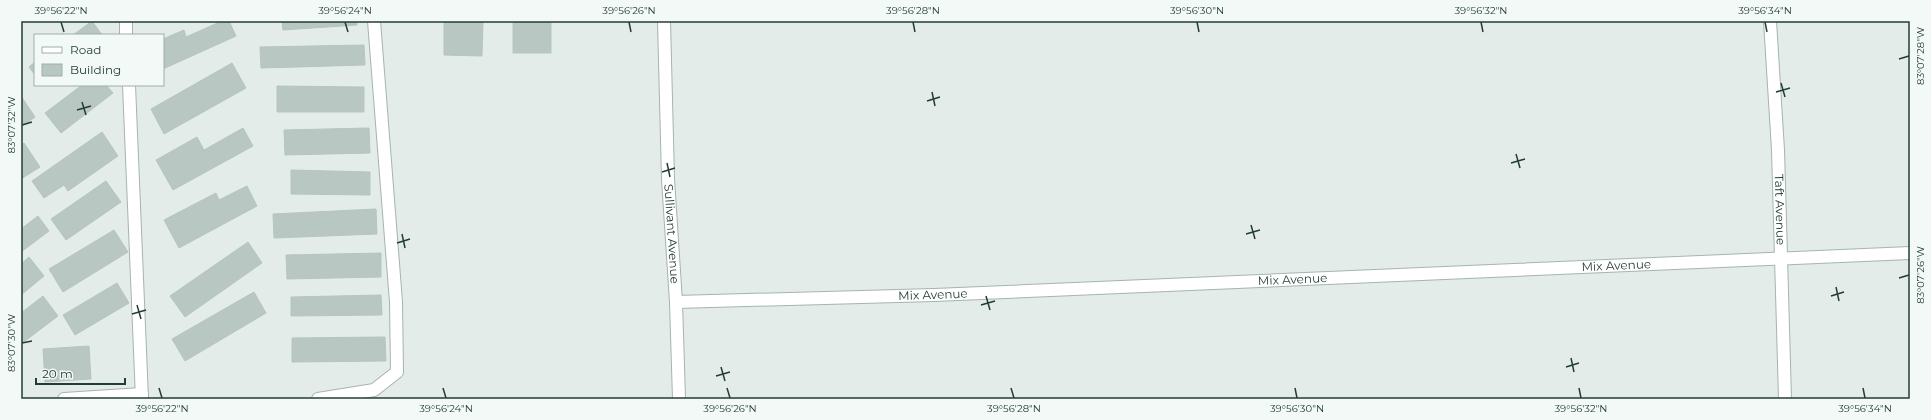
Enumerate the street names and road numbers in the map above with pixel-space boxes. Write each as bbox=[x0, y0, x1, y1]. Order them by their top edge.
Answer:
street label: Taft Avenue bbox=[1772, 174, 1789, 245]
street label: Sullivant Avenue bbox=[661, 183, 683, 284]
street label: Mix Avenue bbox=[1581, 256, 1651, 274]
street label: Mix Avenue bbox=[1257, 270, 1328, 288]
street label: Mix Avenue bbox=[898, 286, 968, 303]

